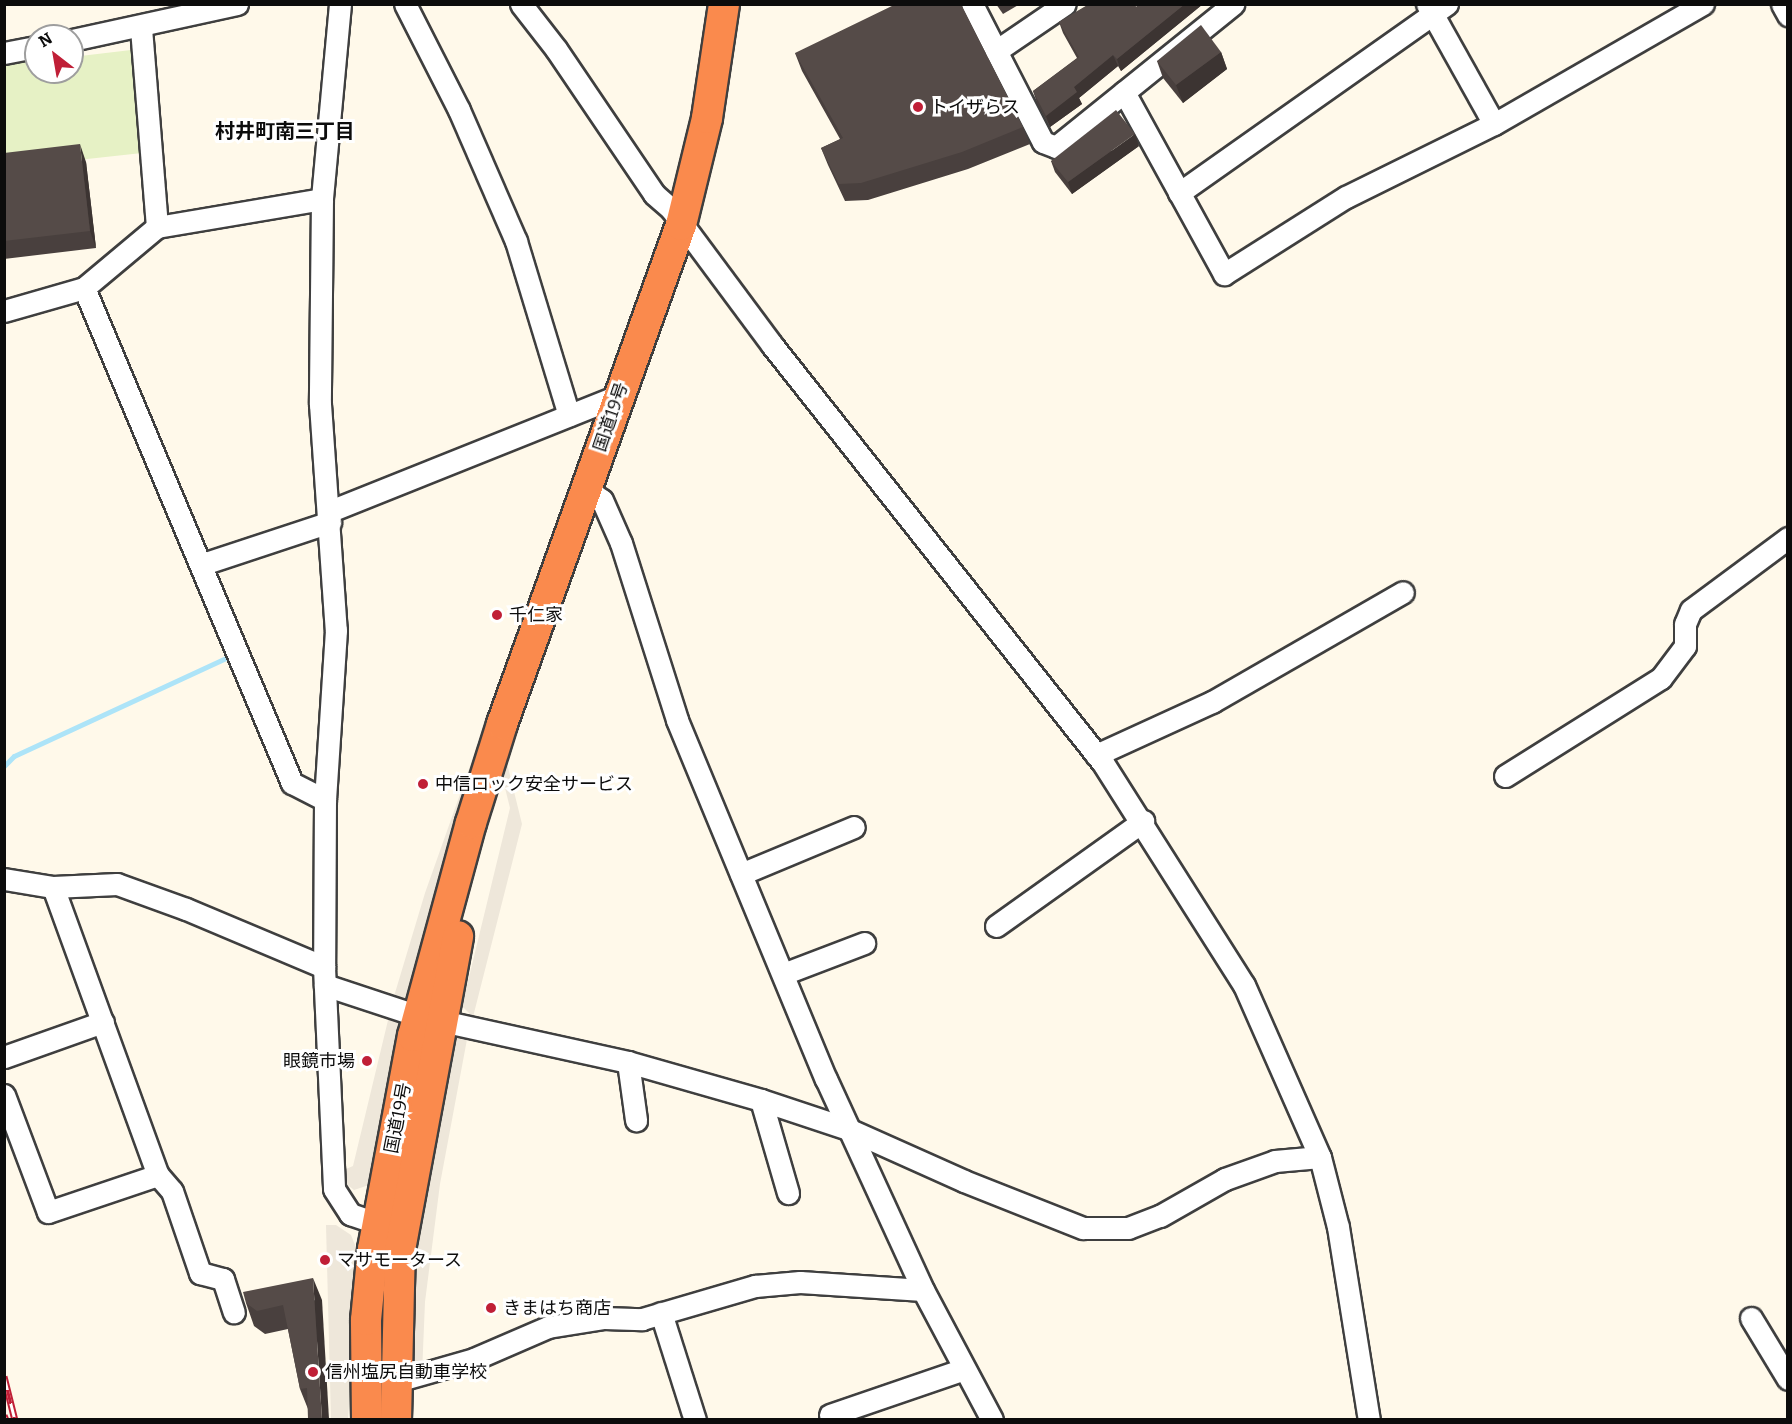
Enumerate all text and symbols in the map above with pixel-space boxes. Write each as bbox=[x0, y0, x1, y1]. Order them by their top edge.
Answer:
north arrow bbox=[24, 24, 84, 84]
text: N bbox=[35, 29, 56, 51]
place label: トイザらス bbox=[930, 96, 1020, 118]
marker: トイザらス bbox=[911, 100, 925, 114]
district label: 村井町南三丁目 bbox=[215, 119, 355, 143]
street label: 国道19号 bbox=[589, 380, 633, 454]
place label: 千仁家 bbox=[509, 604, 563, 626]
marker: 千仁家 bbox=[490, 608, 504, 622]
place label: 中信ロック安全サービス bbox=[435, 773, 633, 795]
marker: 中信ロック安全サービス bbox=[416, 777, 430, 791]
place label: 眼鏡市場 bbox=[283, 1050, 355, 1072]
marker: 眼鏡市場 bbox=[360, 1054, 374, 1068]
street label: 国道19号 bbox=[381, 1081, 415, 1155]
place label: マサモータース bbox=[337, 1249, 463, 1271]
marker: マサモータース bbox=[318, 1253, 332, 1267]
place label: きまはち商店 bbox=[503, 1297, 611, 1319]
marker: きまはち商店 bbox=[484, 1301, 498, 1315]
place label: 信州塩尻自動車学校 bbox=[325, 1361, 487, 1383]
marker: 信州塩尻自動車学校 bbox=[306, 1365, 320, 1379]

